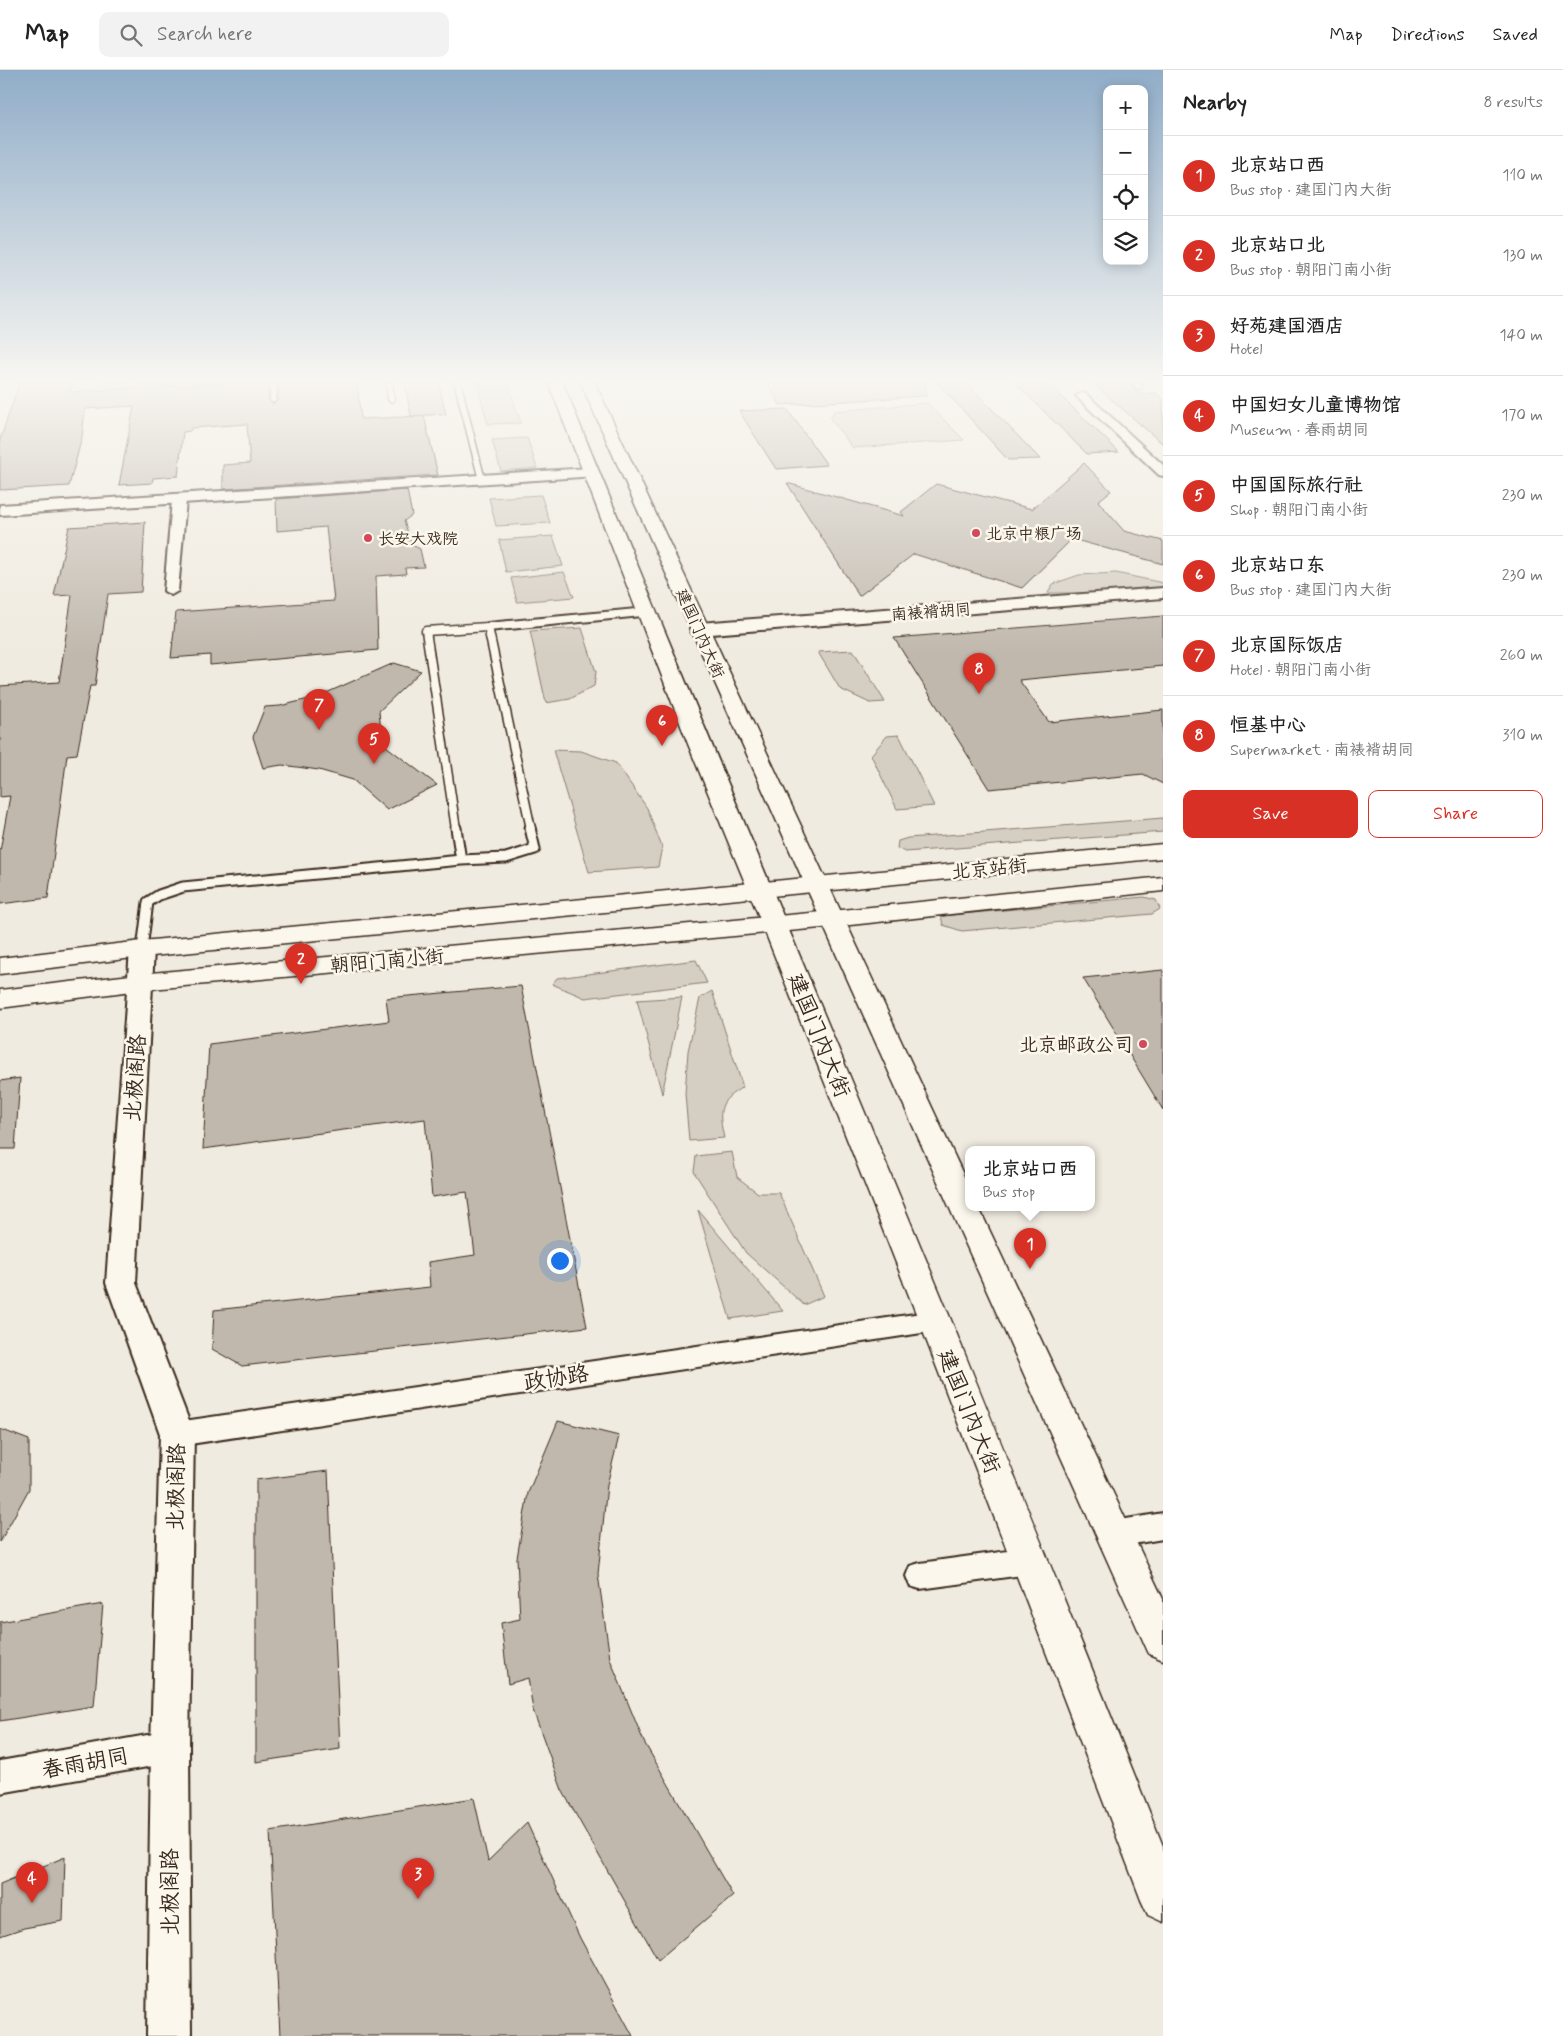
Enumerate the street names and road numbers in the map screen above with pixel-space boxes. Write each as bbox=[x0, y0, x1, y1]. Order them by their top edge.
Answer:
street label: 建国门内大街 bbox=[671, 585, 729, 682]
street label: 南裱褙胡同 bbox=[890, 599, 972, 626]
street label: 北京站街 bbox=[950, 854, 1028, 885]
street label: 朝阳门南小街 bbox=[329, 944, 445, 979]
street label: 建国门内大街 bbox=[780, 969, 856, 1102]
street label: 北极阁路 bbox=[119, 1033, 153, 1123]
street label: 建国门内大街 bbox=[930, 1345, 1006, 1478]
street label: 政协路 bbox=[522, 1360, 591, 1398]
street label: 北极阁路 bbox=[162, 1443, 192, 1531]
street label: 春雨胡同 bbox=[40, 1743, 131, 1785]
street label: 北极阁路 bbox=[157, 1848, 185, 1936]

